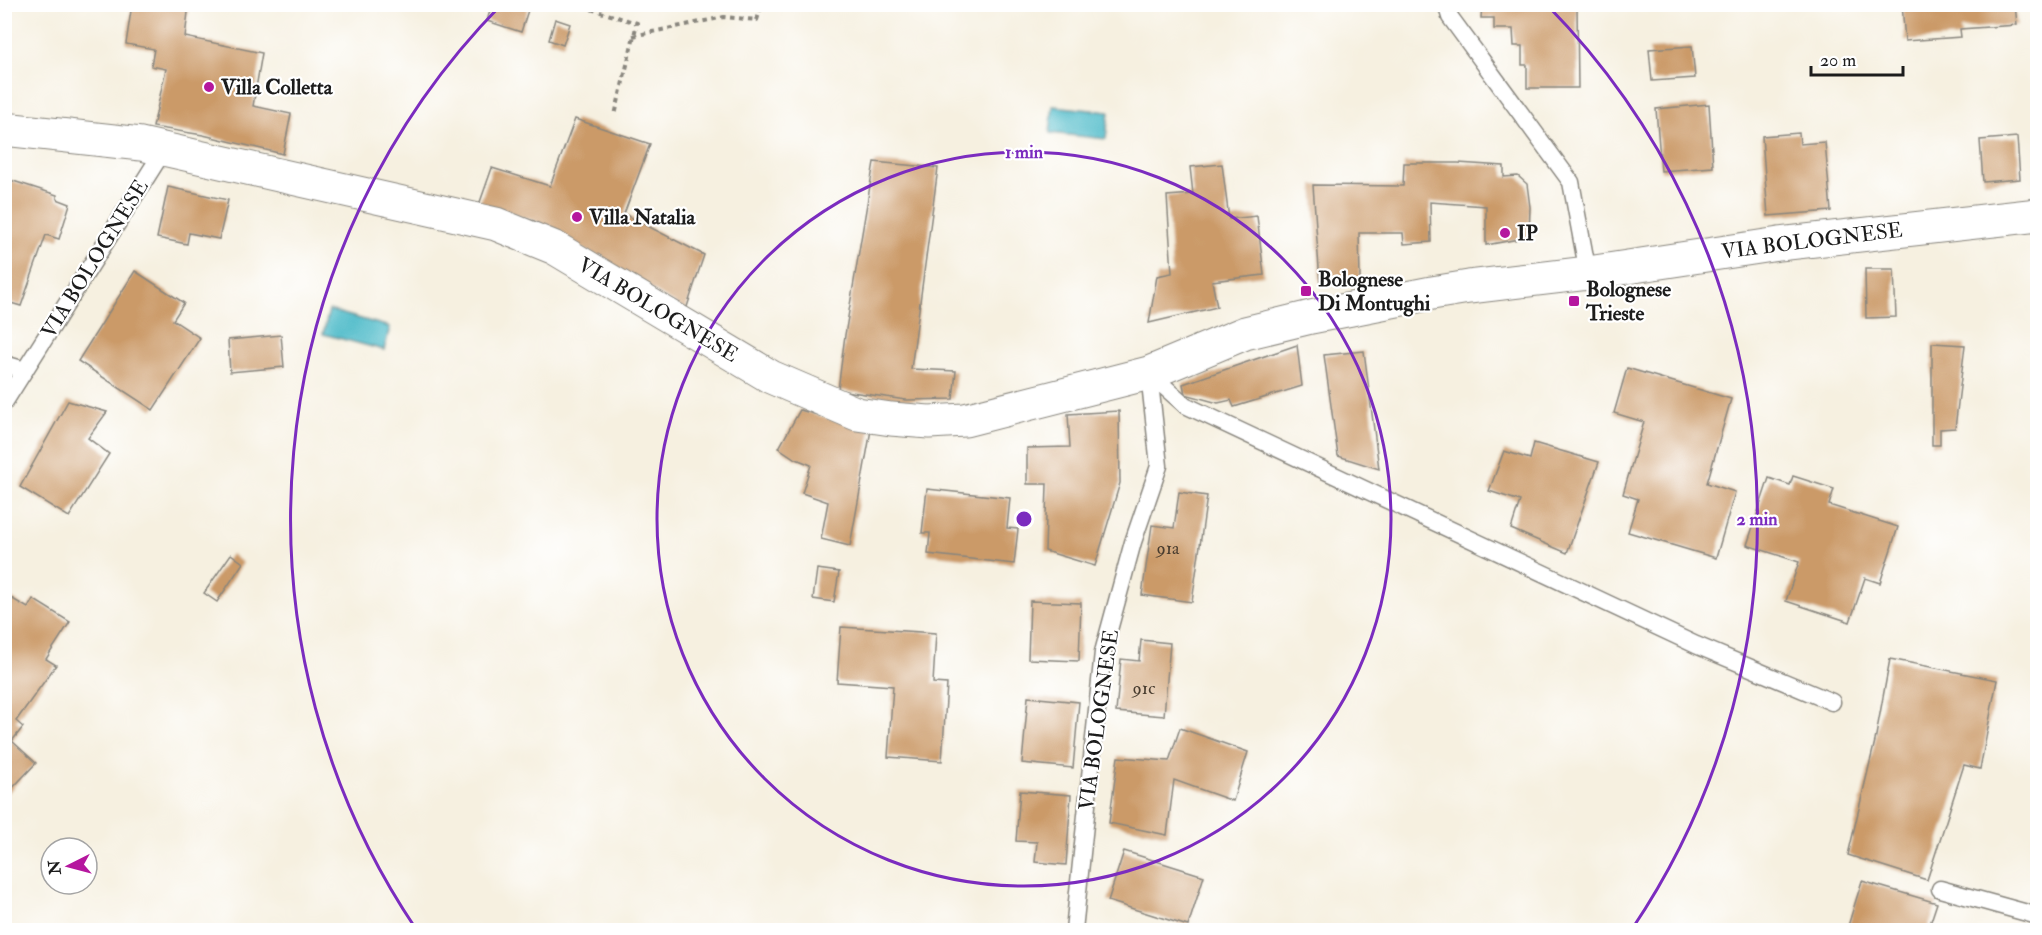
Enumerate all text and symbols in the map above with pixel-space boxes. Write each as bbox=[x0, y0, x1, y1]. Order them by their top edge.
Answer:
scale bar bbox=[1811, 39, 1902, 77]
text: 20 m bbox=[1820, 49, 1856, 72]
place label: Villa Colletta bbox=[220, 74, 334, 101]
marker: Villa Colletta bbox=[202, 80, 216, 94]
text: 1 min bbox=[1005, 141, 1044, 164]
street label: VIA BOLOGNESE bbox=[35, 175, 155, 343]
place label: Villa Natalia bbox=[588, 204, 697, 231]
marker: Villa Natalia bbox=[570, 210, 584, 224]
street label: VIA BOLOGNESE bbox=[1720, 216, 1904, 266]
place label: IP bbox=[1517, 220, 1538, 247]
marker: IP bbox=[1498, 226, 1512, 240]
street label: VIA BOLOGNESE bbox=[573, 251, 743, 369]
place label: Bolognese Di Montughi bbox=[1318, 266, 1431, 317]
place label: Bolognese Trieste bbox=[1585, 276, 1671, 327]
marker: Bolognese Di Montughi bbox=[1299, 284, 1313, 298]
marker: Bolognese Trieste bbox=[1567, 294, 1581, 308]
text: 2 min bbox=[1737, 508, 1778, 531]
centre of rings bbox=[1014, 509, 1034, 529]
house number: 91a bbox=[1155, 537, 1180, 560]
street label: VIA BOLOGNESE bbox=[1073, 628, 1125, 812]
house number: 91c bbox=[1131, 677, 1155, 700]
north arrow bbox=[39, 836, 99, 896]
text: N bbox=[44, 859, 66, 877]

